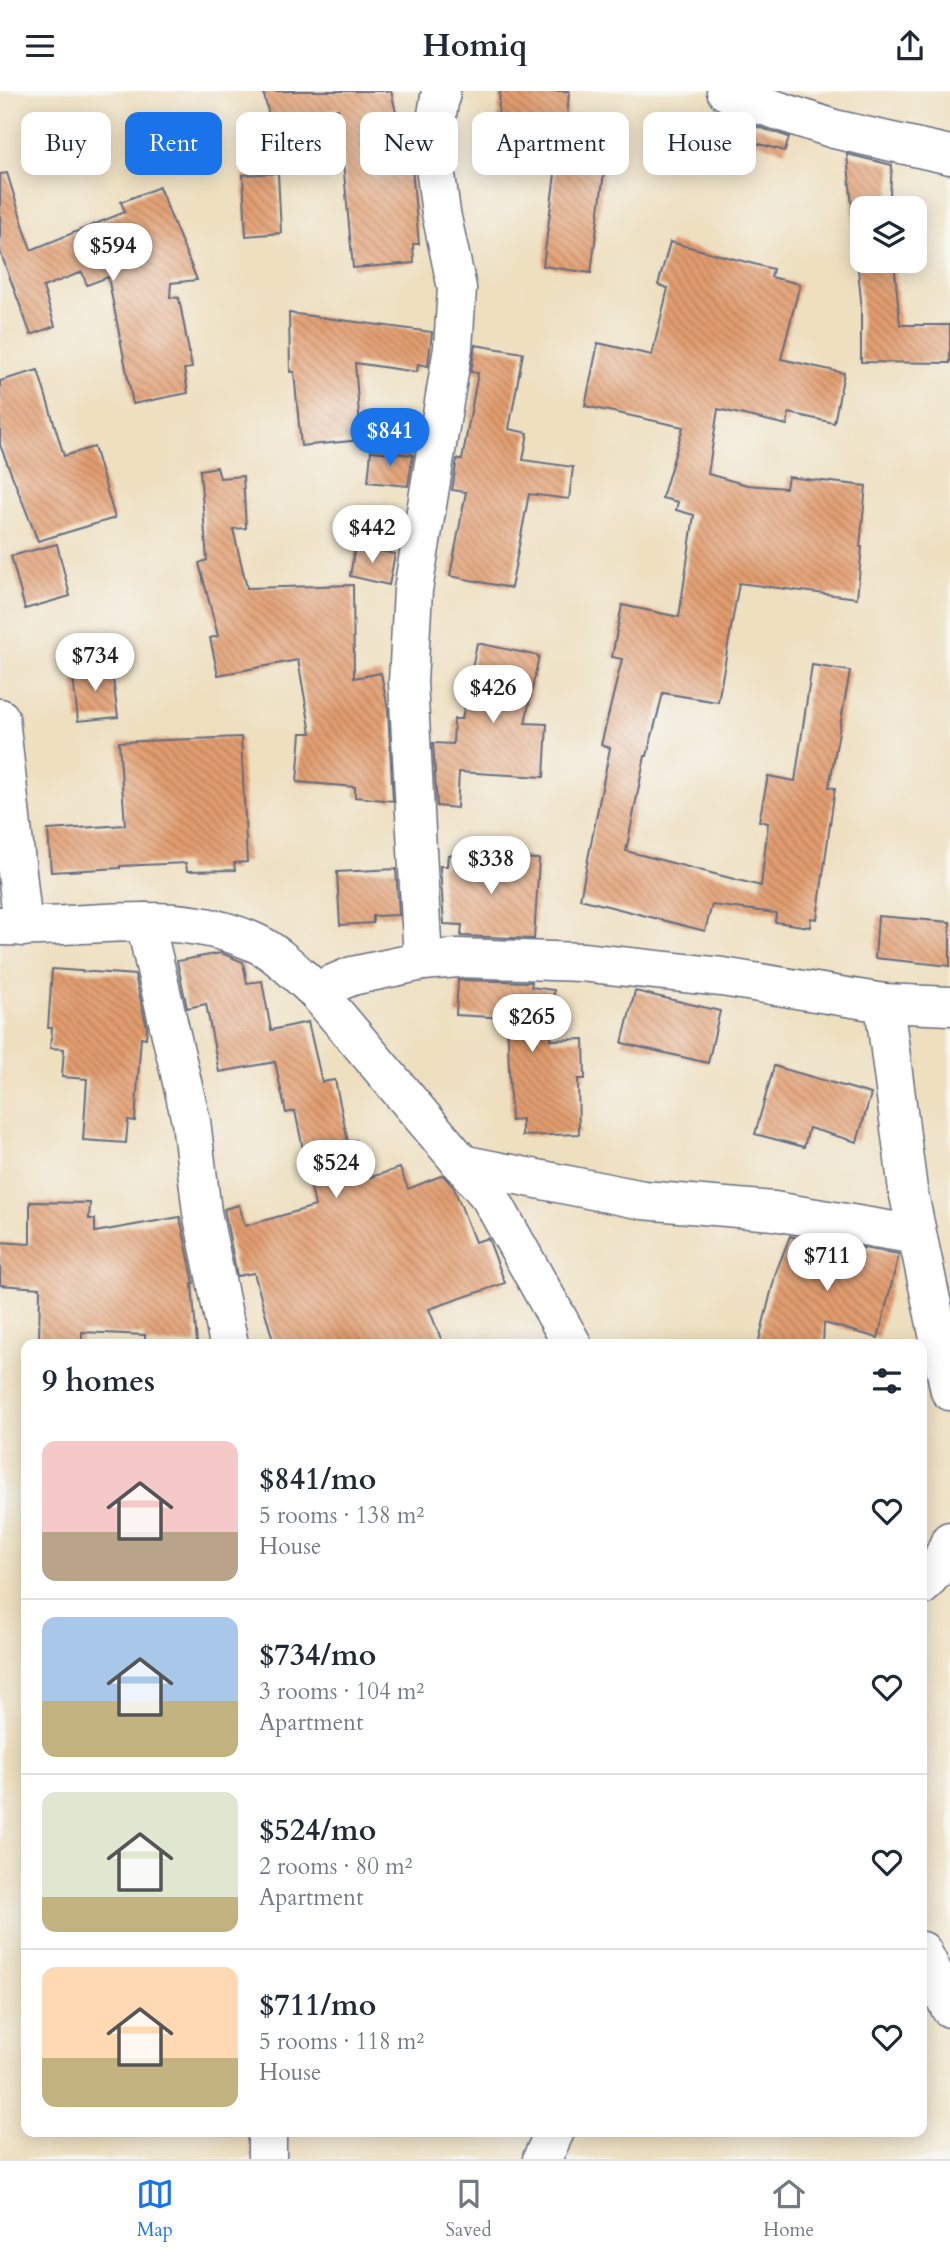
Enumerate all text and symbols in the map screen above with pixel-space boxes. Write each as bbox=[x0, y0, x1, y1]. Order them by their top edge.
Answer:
text: Homiq bbox=[423, 24, 527, 68]
icon: menu bbox=[21, 27, 59, 65]
icon: share bbox=[891, 27, 929, 65]
chip: Buy bbox=[21, 112, 111, 175]
chip: Rent bbox=[125, 112, 222, 175]
chip: Filters bbox=[236, 112, 346, 175]
chip: New bbox=[360, 112, 458, 175]
chip: Apartment bbox=[472, 112, 629, 175]
chip: House bbox=[643, 112, 756, 175]
map controls bbox=[850, 196, 927, 273]
button: layers bbox=[850, 196, 927, 273]
pin: $594 bbox=[72, 223, 154, 283]
text: $594 bbox=[89, 230, 137, 261]
pin: $841 bbox=[349, 409, 431, 468]
text: $841 bbox=[366, 415, 414, 446]
pin: $442 bbox=[331, 505, 413, 565]
text: $442 bbox=[348, 512, 396, 543]
pin: $734 bbox=[54, 633, 136, 693]
text: $734 bbox=[71, 640, 119, 671]
pin: $426 bbox=[452, 665, 534, 725]
text: $426 bbox=[469, 672, 517, 703]
pin: $338 bbox=[450, 837, 532, 896]
text: $338 bbox=[467, 843, 515, 874]
pin: $265 bbox=[491, 995, 573, 1054]
text: $265 bbox=[508, 1001, 556, 1032]
pin: $524 bbox=[295, 1141, 377, 1200]
text: $524 bbox=[312, 1147, 360, 1178]
pin: $711 bbox=[786, 1233, 868, 1293]
text: $711 bbox=[803, 1240, 851, 1271]
text: 9 homes bbox=[42, 1361, 155, 1402]
icon: filters bbox=[868, 1362, 906, 1400]
text: $841/mo bbox=[259, 1459, 376, 1500]
icon: home bbox=[98, 1469, 182, 1553]
icon: heart bbox=[868, 1492, 906, 1530]
text: 5 rooms · 138 m² bbox=[259, 1500, 424, 1531]
text: House bbox=[259, 1531, 321, 1562]
text: $734/mo bbox=[259, 1635, 376, 1676]
icon: home bbox=[98, 1645, 182, 1729]
icon: heart bbox=[868, 1668, 906, 1706]
text: 3 rooms · 104 m² bbox=[259, 1676, 424, 1707]
text: Apartment bbox=[259, 1707, 363, 1738]
text: $524/mo bbox=[259, 1810, 376, 1851]
icon: home bbox=[98, 1820, 182, 1904]
icon: heart bbox=[868, 1843, 906, 1881]
text: 2 rooms · 80 m² bbox=[259, 1851, 412, 1882]
text: Apartment bbox=[259, 1882, 363, 1913]
text: $711/mo bbox=[259, 1985, 376, 2026]
icon: home bbox=[98, 1995, 182, 2079]
icon: heart bbox=[868, 2018, 906, 2056]
text: 5 rooms · 118 m² bbox=[259, 2026, 424, 2057]
text: House bbox=[259, 2057, 321, 2088]
tab: Map bbox=[136, 2175, 174, 2243]
tab: Saved bbox=[446, 2175, 492, 2243]
tab: Home bbox=[763, 2175, 814, 2243]

